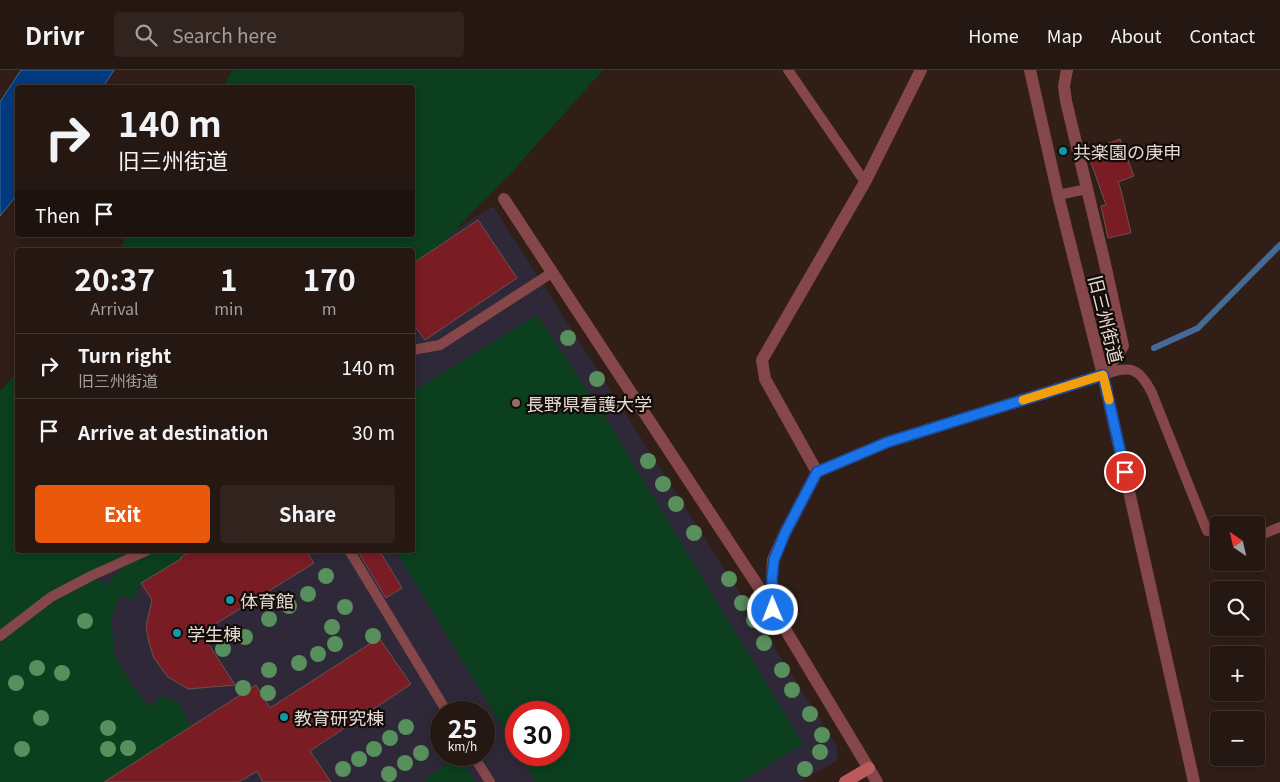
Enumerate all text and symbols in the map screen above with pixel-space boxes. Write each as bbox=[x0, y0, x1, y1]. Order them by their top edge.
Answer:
search box bbox=[114, 12, 464, 57]
text: Drivr bbox=[25, 17, 84, 52]
icon: search bbox=[132, 21, 160, 49]
text: Search here bbox=[172, 21, 277, 48]
text: Home bbox=[968, 22, 1019, 48]
text: Map bbox=[1047, 22, 1083, 48]
text: About bbox=[1111, 22, 1161, 48]
text: Contact bbox=[1189, 22, 1255, 48]
text: 140 m bbox=[118, 96, 222, 147]
icon: right bbox=[35, 105, 100, 170]
place label: 共楽園の庚申 bbox=[1073, 138, 1181, 164]
text: 旧三州街道 bbox=[118, 143, 228, 175]
marker: 共楽園の庚申 bbox=[1057, 145, 1069, 157]
icon: arrive bbox=[90, 200, 118, 228]
text: Then bbox=[35, 201, 80, 228]
text: 20:37 bbox=[74, 256, 155, 300]
text: 1 bbox=[220, 256, 238, 300]
text: 170 bbox=[303, 256, 356, 300]
street label: 旧三州街道 bbox=[1083, 272, 1131, 366]
text: Arrival bbox=[91, 296, 139, 320]
text: min bbox=[214, 296, 243, 320]
text: m bbox=[322, 296, 337, 320]
text: Turn right bbox=[78, 341, 171, 368]
icon: right bbox=[35, 352, 63, 380]
text: 140 m bbox=[342, 353, 395, 380]
text: 旧三州街道 bbox=[78, 368, 158, 392]
place label: 長野県看護大学 bbox=[526, 390, 652, 416]
marker: 長野県看護大学 bbox=[510, 397, 522, 409]
icon: arrive bbox=[35, 417, 63, 445]
text: Arrive at destination bbox=[78, 418, 268, 445]
text: 30 m bbox=[352, 418, 395, 445]
pin bbox=[1104, 451, 1146, 493]
icon: arrive bbox=[1111, 458, 1139, 486]
button: Exit bbox=[35, 485, 210, 543]
button: Share bbox=[220, 485, 395, 543]
north arrow bbox=[1210, 516, 1265, 571]
map controls bbox=[1210, 516, 1265, 766]
button: search bbox=[1210, 581, 1265, 636]
position arrow bbox=[746, 583, 798, 635]
place label: 体育館 bbox=[240, 587, 294, 613]
marker: 体育館 bbox=[224, 594, 236, 606]
place label: 学生棟 bbox=[187, 620, 241, 646]
marker: 学生棟 bbox=[171, 627, 183, 639]
button: + bbox=[1210, 646, 1265, 701]
speed limit sign: 30 bbox=[505, 701, 570, 766]
place label: 教育研究棟 bbox=[294, 704, 384, 730]
text: 25 bbox=[448, 709, 477, 745]
marker: 教育研究棟 bbox=[278, 711, 290, 723]
button: − bbox=[1210, 711, 1265, 766]
text: km/h bbox=[448, 737, 477, 754]

